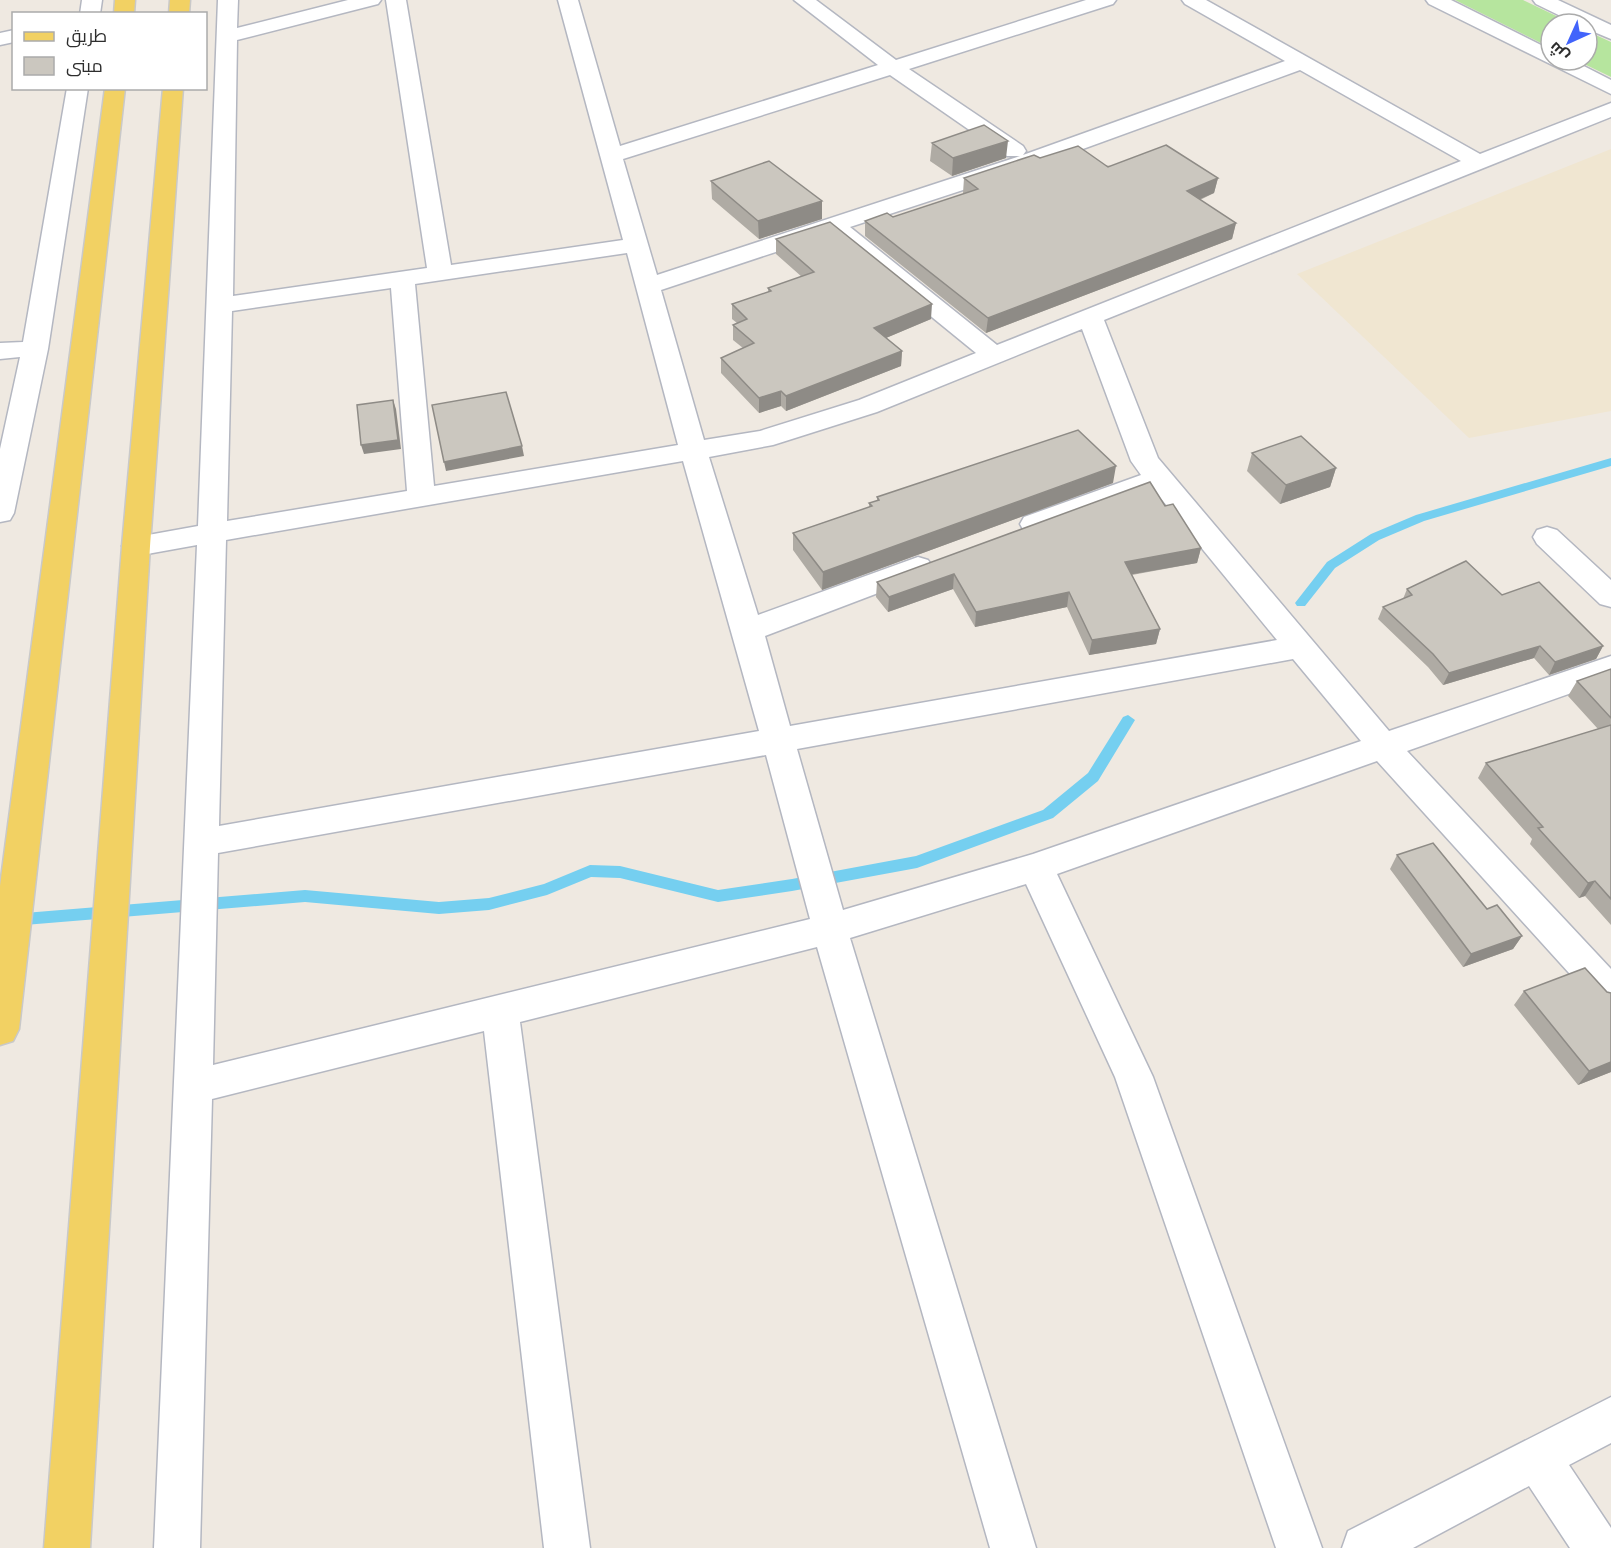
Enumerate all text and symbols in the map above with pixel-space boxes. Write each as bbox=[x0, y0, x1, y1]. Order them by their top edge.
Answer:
legend bbox=[12, 12, 207, 90]
north arrow bbox=[1539, 12, 1599, 72]
text: طريق bbox=[66, 24, 107, 48]
text: ش bbox=[1544, 38, 1573, 67]
text: مبنى bbox=[66, 54, 103, 77]

